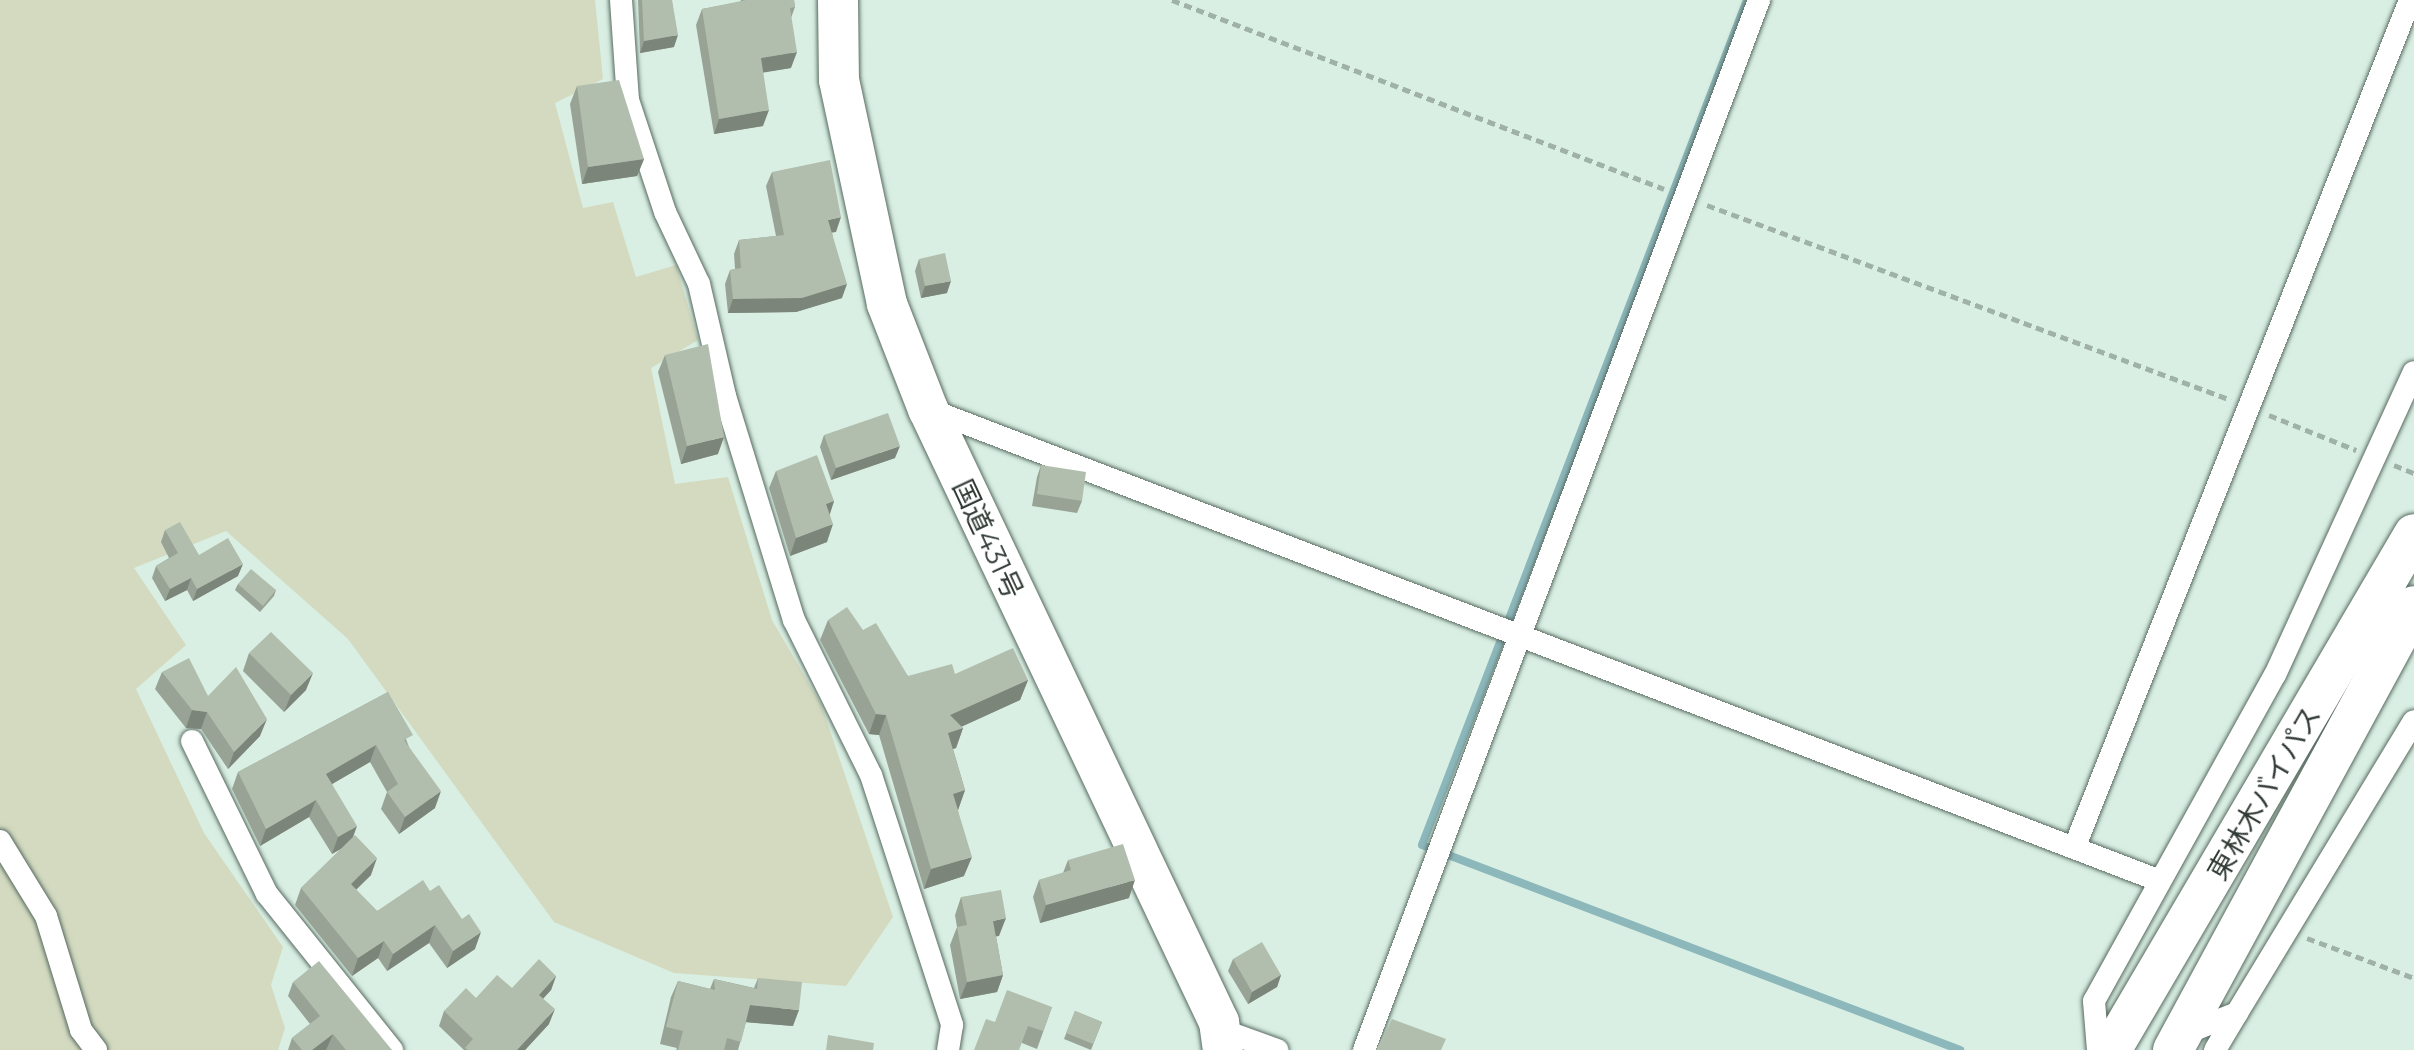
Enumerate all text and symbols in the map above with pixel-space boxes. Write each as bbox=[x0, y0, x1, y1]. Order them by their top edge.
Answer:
street label: 国道431号 bbox=[946, 474, 1030, 604]
street label: 東林木バイパス bbox=[2200, 700, 2328, 886]

